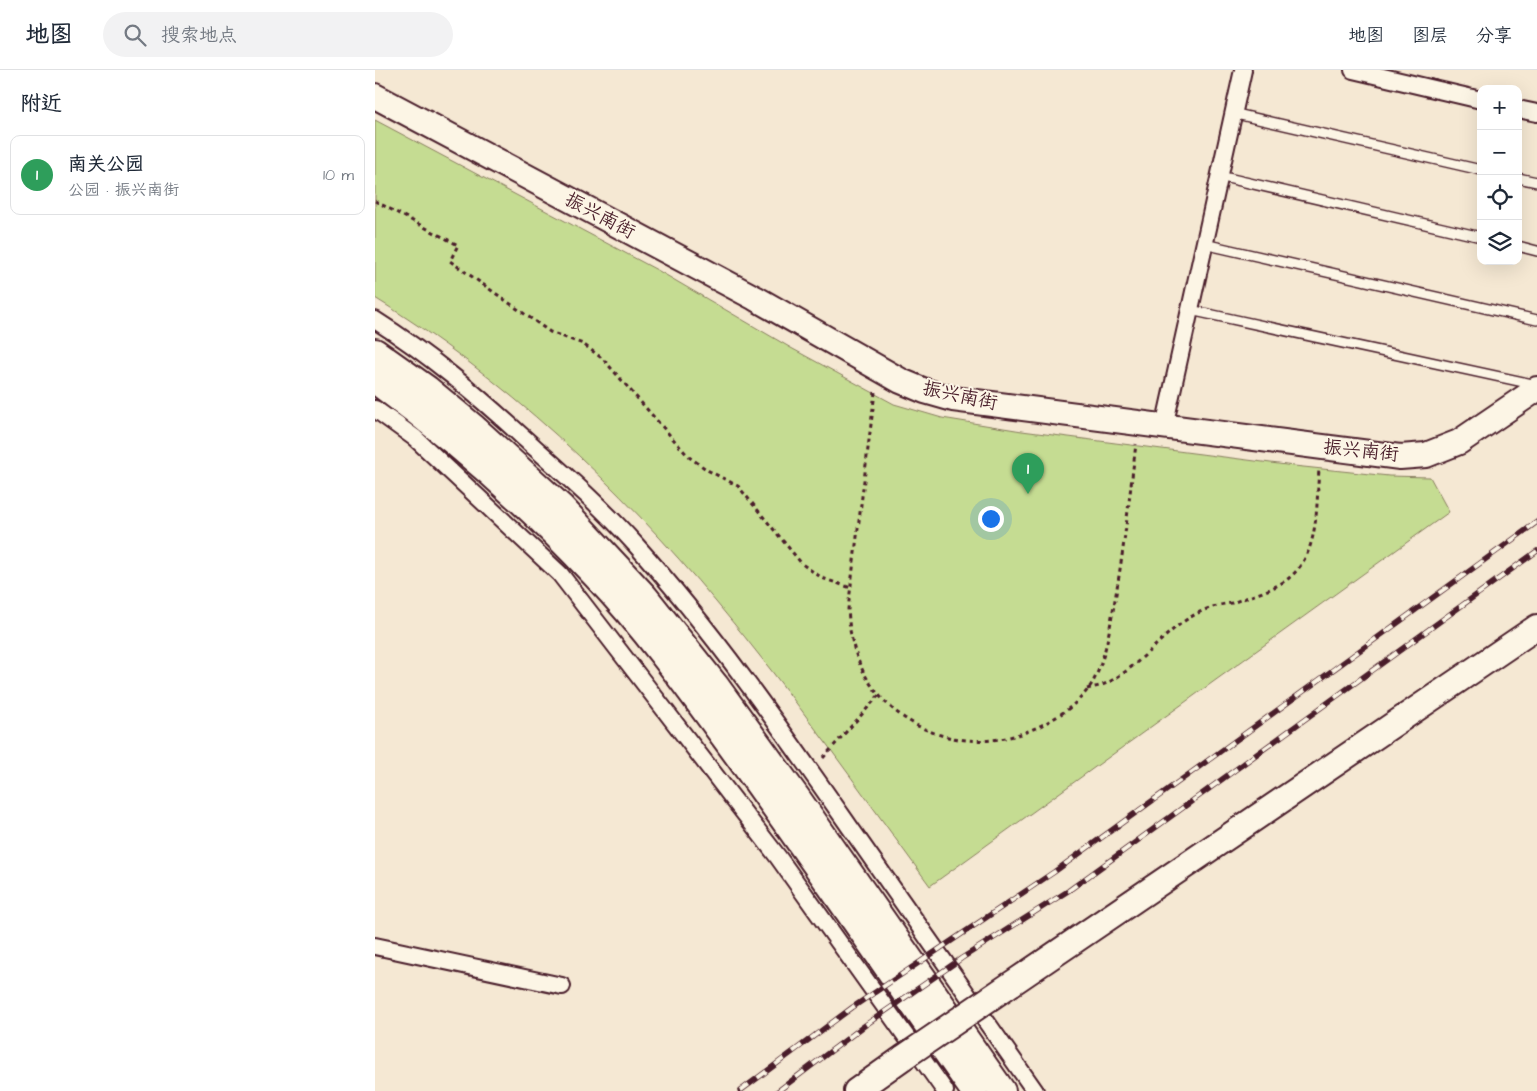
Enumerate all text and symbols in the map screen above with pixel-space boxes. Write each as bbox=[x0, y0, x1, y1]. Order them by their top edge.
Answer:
search box bbox=[103, 12, 453, 57]
text: 地图 bbox=[25, 18, 73, 52]
icon: search bbox=[121, 21, 149, 49]
text: 搜索地点 bbox=[161, 22, 237, 49]
text: 地图 bbox=[1348, 23, 1384, 48]
text: 图层 bbox=[1412, 23, 1448, 48]
text: 分享 bbox=[1476, 23, 1512, 48]
map controls bbox=[1477, 85, 1522, 265]
button: + bbox=[1477, 85, 1522, 130]
text: 附近 bbox=[20, 89, 62, 118]
button: − bbox=[1477, 130, 1522, 175]
text: 南关公园 bbox=[68, 151, 144, 178]
text: 1 bbox=[36, 164, 38, 186]
text: 10 m bbox=[323, 164, 354, 186]
button: locate bbox=[1477, 175, 1522, 220]
text: 公园 · 振兴南街 bbox=[68, 179, 179, 201]
street label: 振兴南街 bbox=[560, 186, 640, 246]
button: layers bbox=[1477, 220, 1522, 265]
street label: 振兴南街 bbox=[920, 375, 1000, 417]
street label: 振兴南街 bbox=[1322, 434, 1400, 468]
pin: 1 bbox=[1012, 453, 1044, 494]
your location bbox=[978, 506, 1004, 532]

